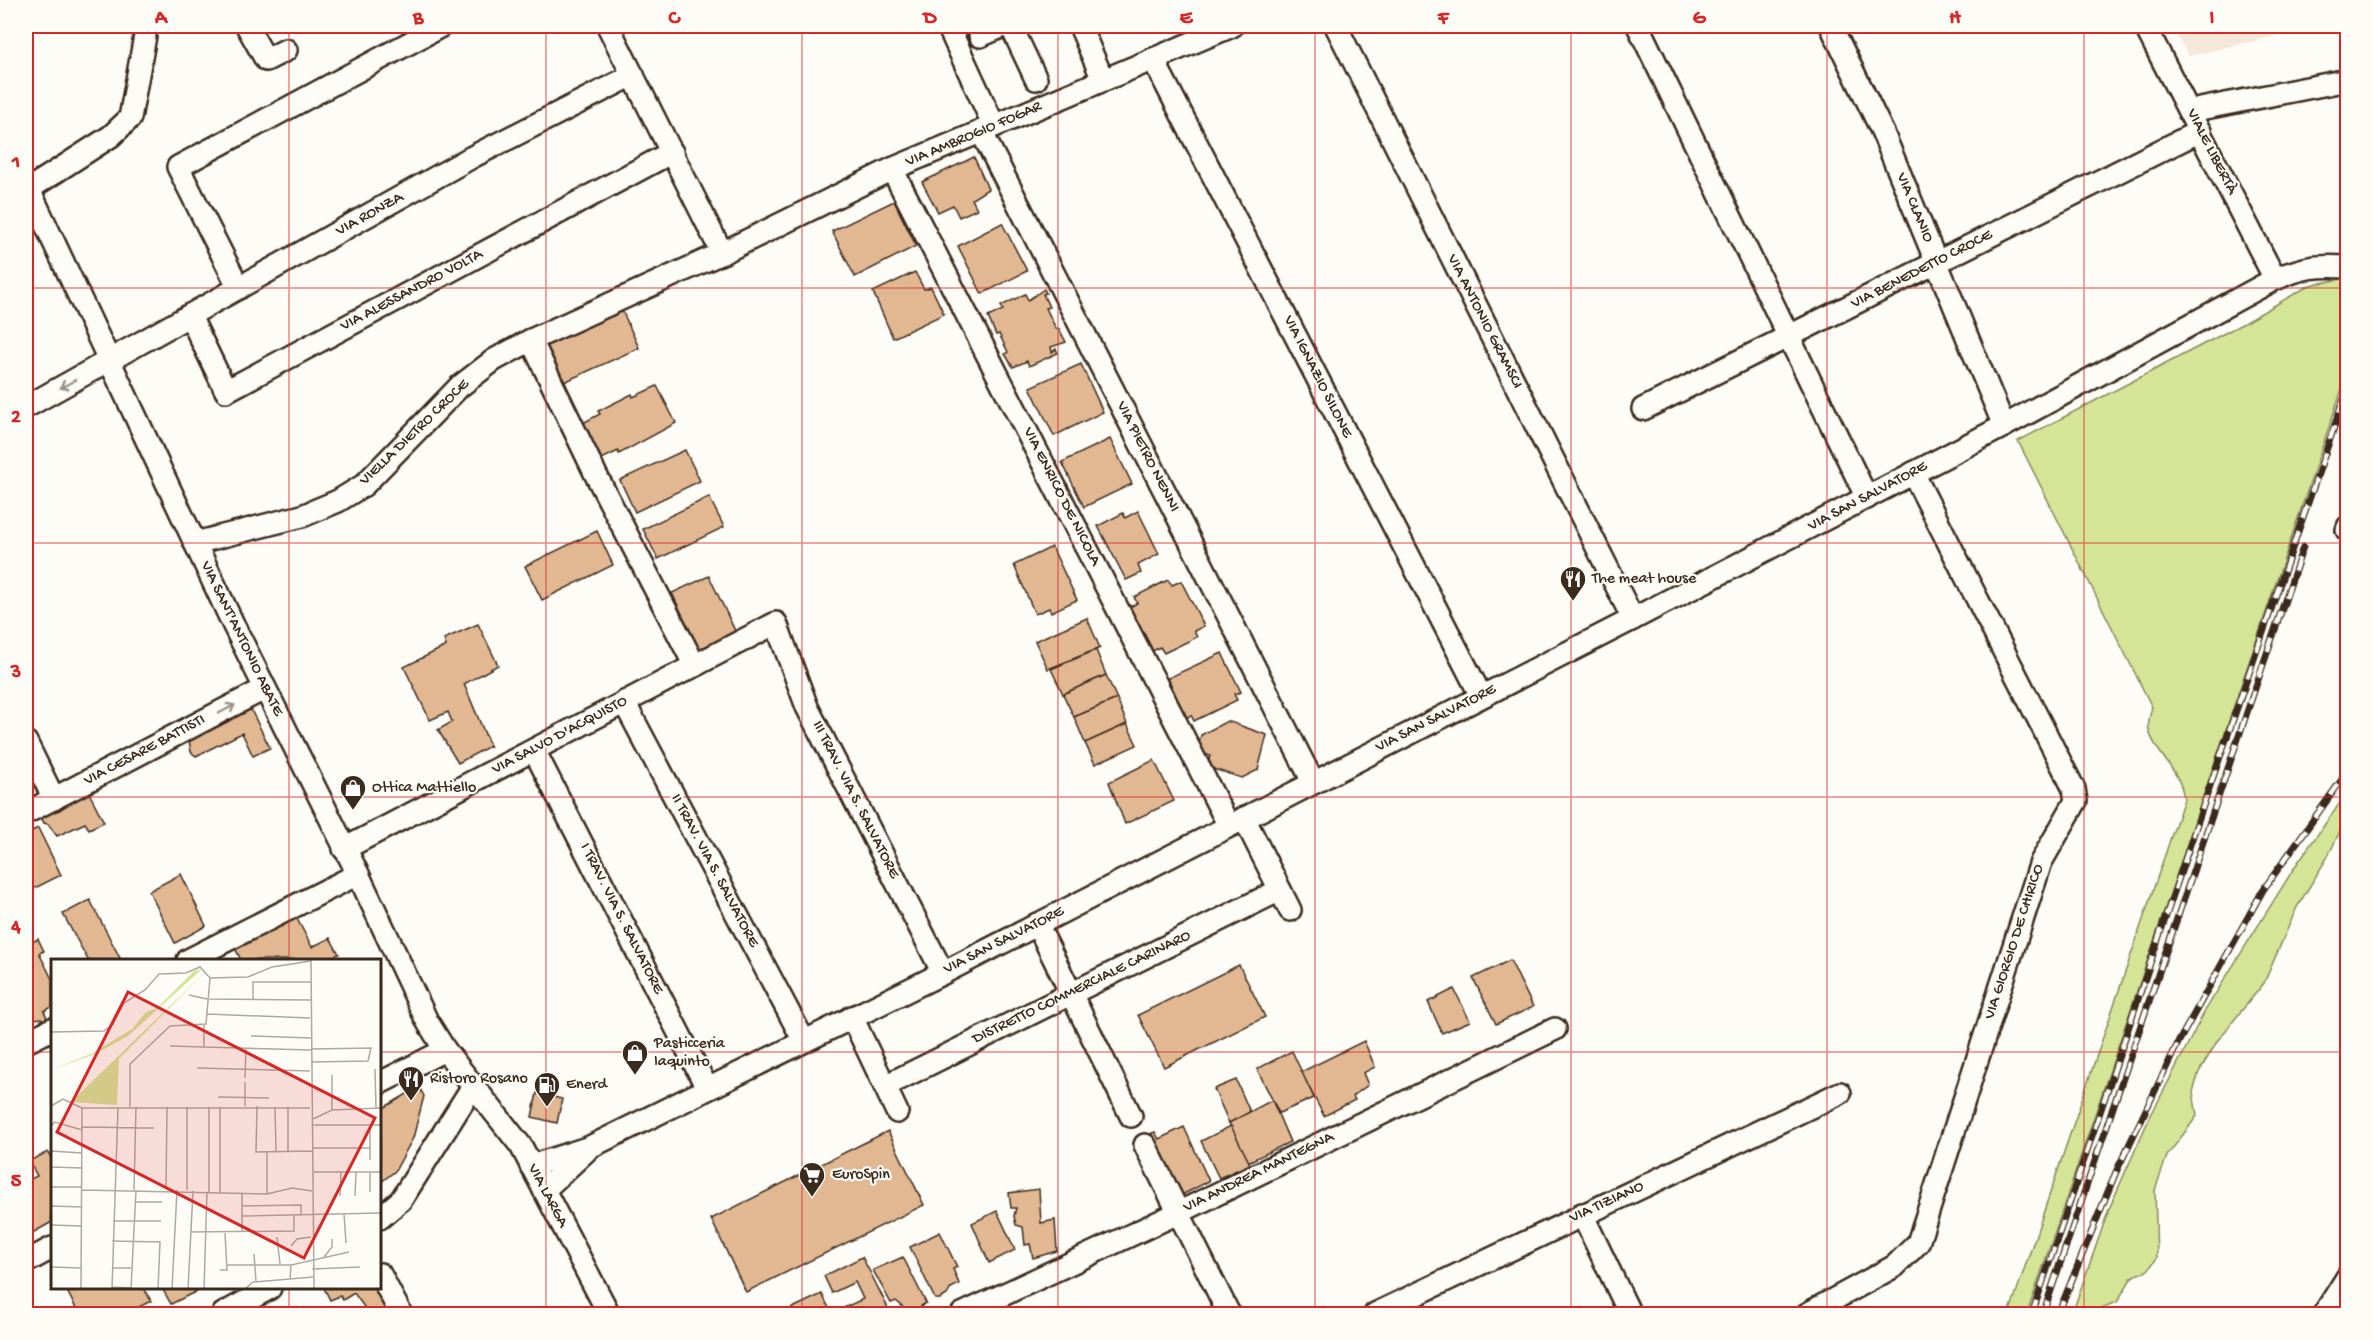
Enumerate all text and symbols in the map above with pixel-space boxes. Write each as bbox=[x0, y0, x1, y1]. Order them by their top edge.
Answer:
text: A bbox=[154, 8, 169, 31]
text: B bbox=[412, 8, 424, 31]
text: C bbox=[668, 8, 682, 31]
text: D bbox=[921, 8, 937, 31]
text: E bbox=[1180, 8, 1194, 31]
text: F bbox=[1437, 8, 1450, 31]
text: G bbox=[1693, 8, 1707, 31]
text: H bbox=[1949, 8, 1961, 31]
text: I bbox=[2210, 8, 2215, 31]
street label: VIA AMBROGIO FOGAR bbox=[902, 98, 1045, 173]
street label: VIALE LIBERTÀ bbox=[2181, 105, 2242, 199]
text: 1 bbox=[11, 152, 20, 175]
street label: VIA CLANIO bbox=[1890, 169, 1937, 246]
street label: VIA RONZA bbox=[332, 188, 408, 242]
street label: VIA BENEDETTO CROCE bbox=[1847, 226, 1997, 314]
street label: VIA ALESSANDRO VOLTA bbox=[337, 245, 488, 337]
street label: VIA ANTONIO GRAMSCI bbox=[1441, 251, 1526, 392]
street label: VIA IGNAZIO SILONE bbox=[1278, 312, 1356, 442]
street label: VIELLA DIETRO CROCE bbox=[355, 375, 475, 491]
one-way arrow bbox=[60, 378, 77, 390]
street label: VIA PIETRO NENNI bbox=[1110, 398, 1183, 516]
text: 2 bbox=[11, 407, 21, 430]
street label: VIA ENRICO DE NICOLA bbox=[1017, 424, 1105, 571]
street label: VIA SAN SALVATORE bbox=[1804, 457, 1932, 537]
street label: VIA SANT'ANTONIO ABATE bbox=[195, 558, 287, 721]
restaurant icon: The meat house bbox=[1558, 564, 1588, 602]
place label: The meat house bbox=[1591, 570, 1697, 589]
text: 3 bbox=[10, 662, 21, 685]
street label: VIA SAN SALVATORE bbox=[1372, 680, 1500, 758]
street label: VIA SALVO D'ACQUISTO bbox=[488, 692, 631, 780]
one-way arrow bbox=[217, 703, 235, 714]
street label: VIA CESARE BATTISTI bbox=[80, 711, 209, 792]
street label: III TRAV. VIA S. SALVATORE bbox=[807, 718, 904, 883]
shop icon: Ottica Mattiello bbox=[338, 773, 368, 811]
place label: Ottica Mattiello bbox=[372, 779, 476, 798]
street label: II TRAV. VIA S. SALVATORE bbox=[666, 791, 763, 952]
street label: I TRAV. VIA S. SALVATORE bbox=[575, 840, 668, 999]
street label: VIA GIORGIO DE CHIRICO bbox=[1981, 862, 2049, 1023]
street label: VIA SAN SALVATORE bbox=[940, 902, 1068, 980]
text: 4 bbox=[10, 917, 21, 940]
street label: DISTRETTO COMMERCIALE CARINARO bbox=[969, 927, 1195, 1050]
inset map bbox=[51, 959, 381, 1289]
place label: Pasticceria Iaquinto bbox=[653, 1035, 726, 1072]
shop icon: Pasticceria Iaquinto bbox=[620, 1038, 650, 1076]
restaurant icon: Ristoro Rosano bbox=[396, 1064, 426, 1102]
place label: Ristoro Rosano bbox=[430, 1070, 528, 1089]
fuel station icon: Enerd bbox=[532, 1070, 562, 1108]
place label: Enerd bbox=[566, 1076, 608, 1095]
street label: VIA ANDREA MANTEGNA bbox=[1180, 1128, 1339, 1218]
street label: VIA LARGA bbox=[522, 1160, 572, 1232]
supermarket icon: EuroSpin bbox=[797, 1160, 827, 1198]
place label: EuroSpin bbox=[832, 1166, 890, 1185]
text: 5 bbox=[11, 1171, 22, 1194]
street label: VIA TIZIANO bbox=[1566, 1177, 1647, 1229]

